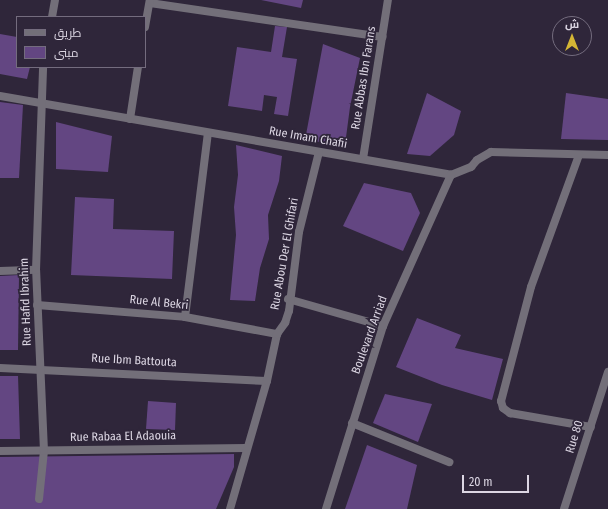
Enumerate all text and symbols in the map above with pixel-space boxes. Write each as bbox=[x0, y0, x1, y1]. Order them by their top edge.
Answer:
legend bbox=[16, 16, 146, 68]
north arrow bbox=[552, 16, 592, 56]
text: ش bbox=[565, 18, 579, 31]
street label: Rue Abbas Ibn Farans bbox=[349, 25, 379, 131]
text: طريق bbox=[54, 26, 81, 40]
text: مبنى bbox=[54, 46, 79, 60]
street label: Rue Imam Chafii bbox=[268, 124, 348, 152]
street label: Rue Abou Der El Ghifari bbox=[268, 197, 302, 311]
street label: Rue Hafid Ibrahim bbox=[17, 258, 35, 346]
street label: Rue Al Bekri bbox=[129, 293, 189, 313]
street label: Boulevard Arriad bbox=[349, 294, 391, 376]
street label: Rue Ibm Battouta bbox=[91, 352, 177, 370]
street label: Rue 80 bbox=[563, 419, 587, 455]
street label: Rue Rabaa El Adaouia bbox=[70, 429, 176, 445]
scale bar bbox=[464, 467, 531, 493]
text: 20 m bbox=[469, 475, 493, 489]

